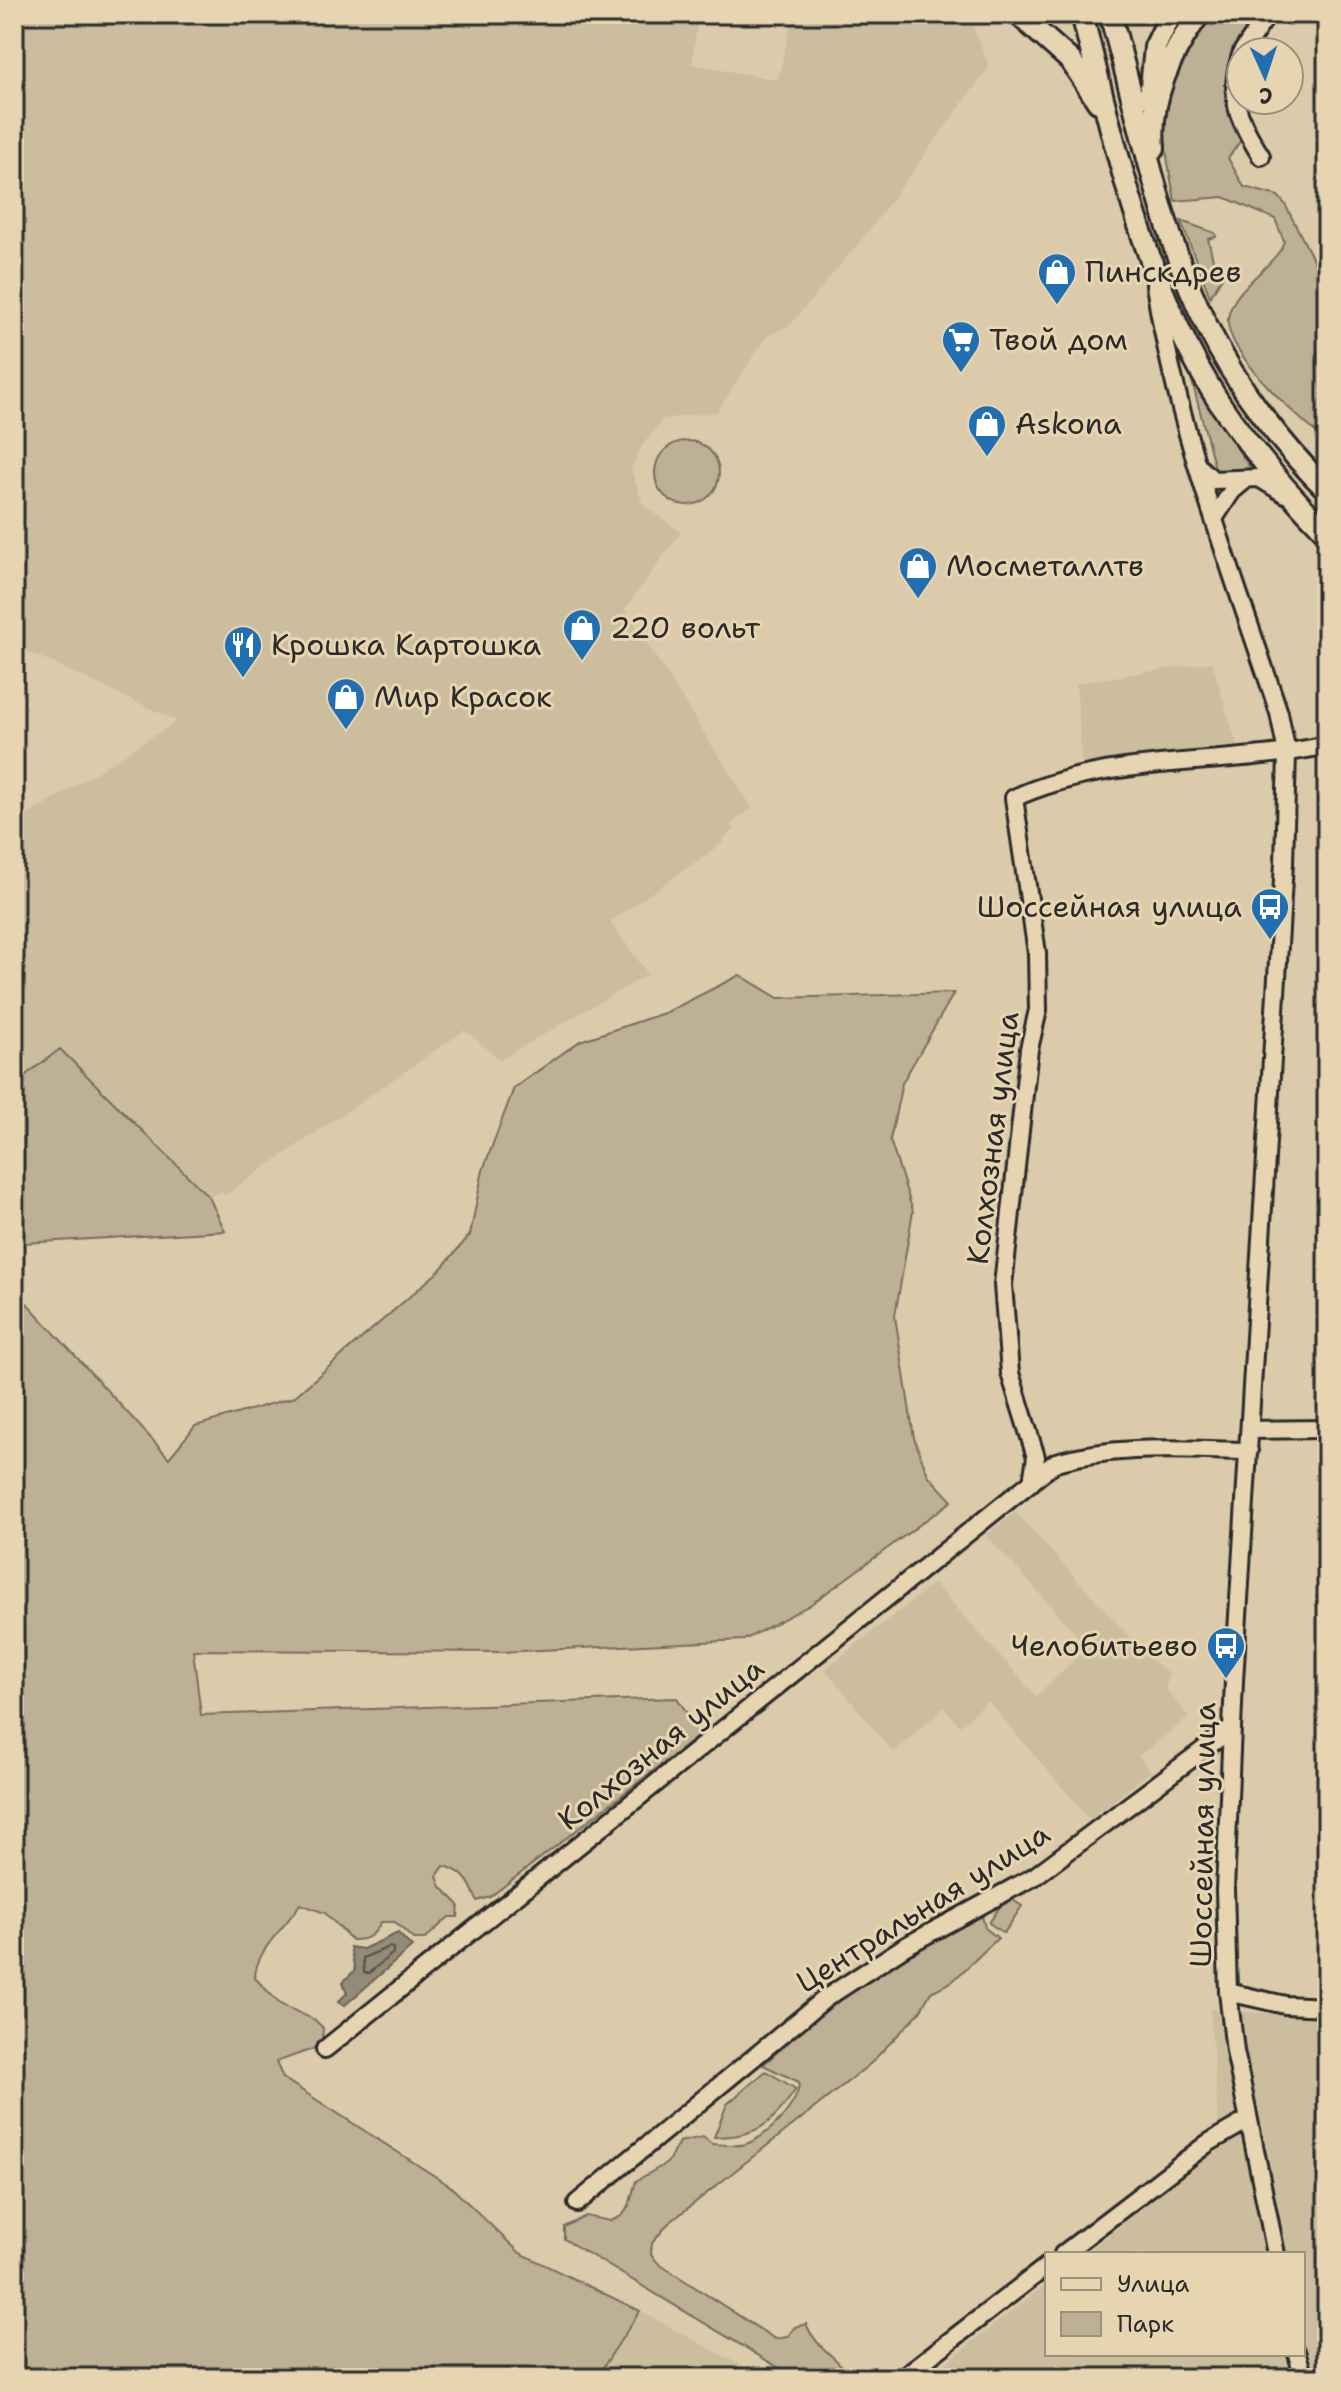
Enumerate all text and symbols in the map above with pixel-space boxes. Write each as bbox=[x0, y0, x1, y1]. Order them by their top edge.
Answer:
north arrow bbox=[1225, 36, 1305, 116]
text: С bbox=[1259, 81, 1274, 110]
shop icon: Пинскдрев bbox=[1036, 251, 1078, 306]
place label: Пинскдрев bbox=[1085, 251, 1241, 292]
supermarket icon: Твой дом bbox=[940, 319, 982, 374]
place label: Твой дом bbox=[989, 319, 1128, 360]
shop icon: Askona bbox=[966, 403, 1008, 458]
place label: Askona bbox=[1015, 403, 1122, 444]
shop icon: Мосметаллтв bbox=[897, 545, 939, 600]
place label: Мосметаллтв bbox=[946, 545, 1144, 586]
shop icon: 220 вольт bbox=[561, 607, 603, 662]
place label: 220 вольт bbox=[610, 607, 761, 648]
restaurant icon: Крошка Картошка bbox=[222, 624, 264, 679]
place label: Крошка Картошка bbox=[271, 624, 542, 665]
shop icon: Мир Красок bbox=[325, 676, 367, 731]
place label: Мир Красок bbox=[374, 676, 552, 717]
place label: Шоссейная улица bbox=[977, 886, 1242, 927]
bus stop icon: Шоссейная улица bbox=[1249, 886, 1291, 941]
street label: Колхозная улица bbox=[957, 1009, 1028, 1267]
place label: Челобитьево bbox=[1011, 1625, 1198, 1666]
bus stop icon: Челобитьево bbox=[1205, 1625, 1247, 1680]
street label: Колхозная улица bbox=[549, 1647, 773, 1840]
street label: Шоссейная улица bbox=[1180, 1702, 1225, 1968]
street label: Центральная улица bbox=[788, 1813, 1058, 2002]
legend bbox=[1045, 2252, 1305, 2356]
text: Улица bbox=[1117, 2268, 1190, 2300]
text: Парк bbox=[1117, 2308, 1174, 2340]

